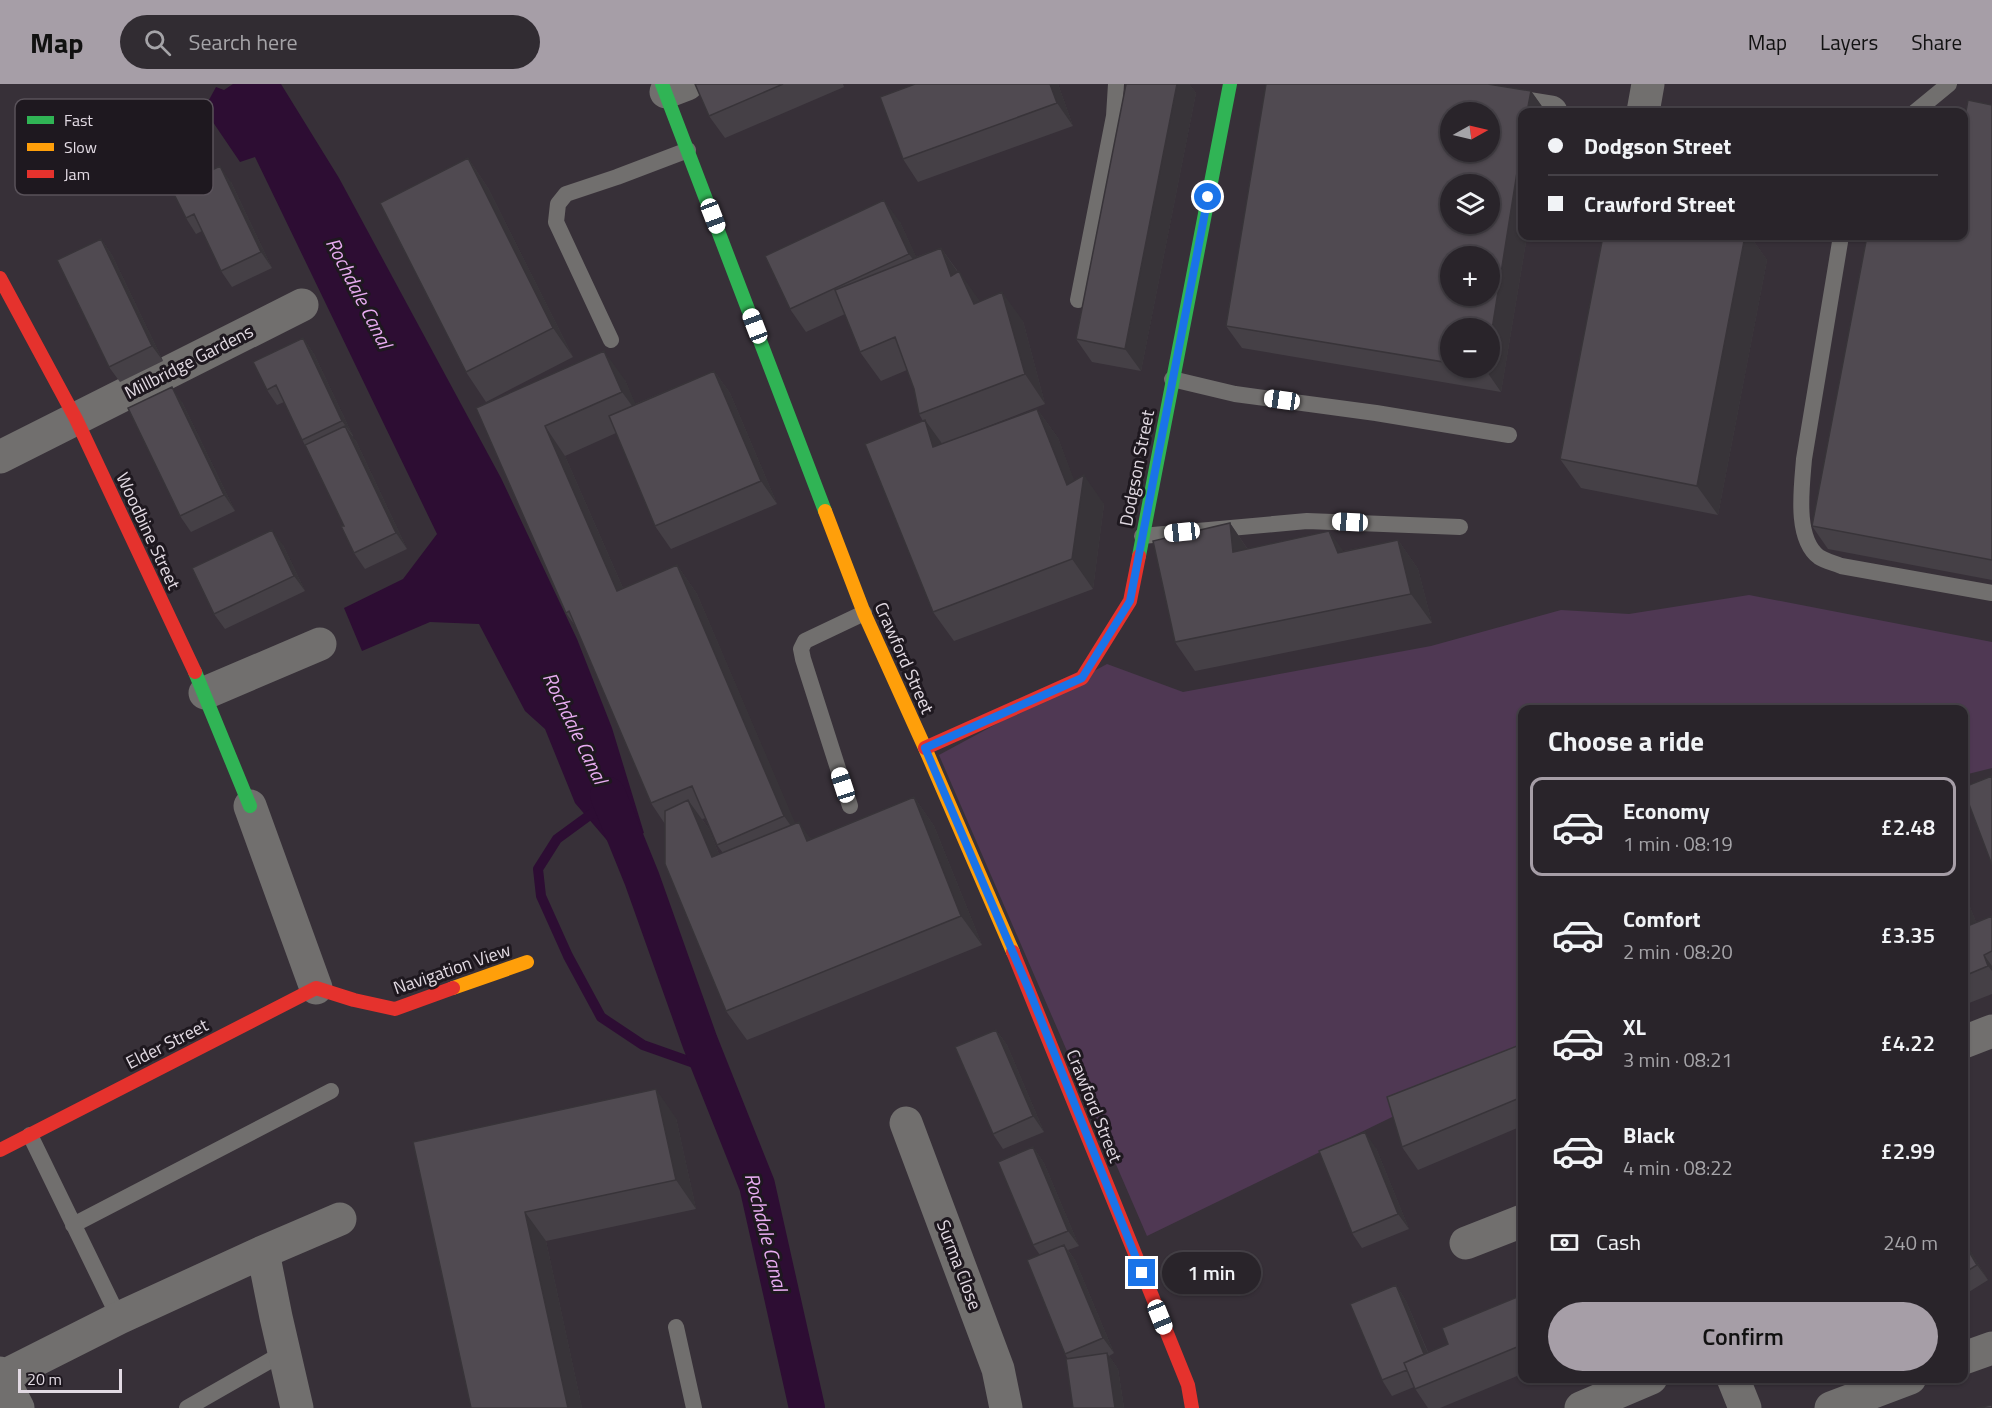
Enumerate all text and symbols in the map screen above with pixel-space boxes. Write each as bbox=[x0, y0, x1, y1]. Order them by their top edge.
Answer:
search box bbox=[120, 15, 540, 69]
text: Map bbox=[30, 21, 84, 64]
text: Search here bbox=[189, 25, 298, 59]
icon: search bbox=[141, 26, 174, 59]
text: Map bbox=[1748, 26, 1787, 58]
text: Layers bbox=[1820, 26, 1878, 58]
text: Share bbox=[1911, 26, 1962, 58]
legend bbox=[15, 99, 213, 195]
north arrow bbox=[1440, 102, 1500, 162]
map controls bbox=[1440, 102, 1500, 378]
text: Fast bbox=[64, 108, 93, 132]
text: Dodgson Street bbox=[1584, 129, 1731, 163]
text: Slow bbox=[64, 135, 97, 159]
text: Jam bbox=[64, 162, 90, 186]
button: layers bbox=[1440, 174, 1500, 234]
route start bbox=[1194, 183, 1221, 210]
text: Crawford Street bbox=[1584, 187, 1735, 221]
car bbox=[698, 196, 728, 236]
water label: Rochdale Canal bbox=[318, 232, 402, 356]
button: + bbox=[1440, 246, 1500, 306]
car bbox=[740, 306, 770, 346]
street label: Millbridge Gardens bbox=[120, 317, 258, 406]
button: − bbox=[1440, 318, 1500, 378]
car bbox=[1263, 389, 1301, 411]
street label: Dodgson Street bbox=[1112, 407, 1161, 528]
street label: Woodbine Street bbox=[109, 468, 188, 594]
car bbox=[1332, 512, 1368, 532]
car bbox=[1163, 521, 1201, 543]
street label: Crawford Street bbox=[868, 598, 941, 719]
water label: Rochdale Canal bbox=[535, 667, 617, 791]
text: Choose a ride bbox=[1548, 720, 1704, 761]
car bbox=[829, 765, 857, 805]
text: Economy bbox=[1623, 794, 1710, 828]
icon: car bbox=[1551, 800, 1605, 854]
text: £2.48 bbox=[1880, 810, 1935, 844]
text: 1 min · 08:19 bbox=[1623, 828, 1733, 859]
text: Comfort bbox=[1623, 902, 1701, 936]
icon: car bbox=[1551, 908, 1605, 962]
text: £3.35 bbox=[1880, 918, 1935, 952]
street label: Navigation View bbox=[390, 936, 514, 1001]
text: 2 min · 08:20 bbox=[1623, 936, 1733, 967]
text: XL bbox=[1623, 1010, 1646, 1044]
street label: Elder Street bbox=[121, 1011, 213, 1076]
icon: car bbox=[1551, 1016, 1605, 1070]
text: £4.22 bbox=[1880, 1026, 1935, 1060]
text: 3 min · 08:21 bbox=[1623, 1044, 1733, 1075]
street label: Crawford Street bbox=[1059, 1045, 1130, 1167]
text: Black bbox=[1623, 1118, 1675, 1152]
icon: car bbox=[1551, 1124, 1605, 1178]
text: £2.99 bbox=[1880, 1134, 1935, 1168]
text: 4 min · 08:22 bbox=[1623, 1152, 1733, 1183]
water label: Rochdale Canal bbox=[737, 1169, 797, 1297]
street label: Surma Close bbox=[930, 1216, 989, 1314]
text: Cash bbox=[1596, 1225, 1641, 1259]
icon: cash bbox=[1548, 1226, 1581, 1259]
text: 240 m bbox=[1883, 1227, 1938, 1258]
callout: 1 min bbox=[1163, 1252, 1262, 1294]
text: 1 min bbox=[1187, 1257, 1236, 1288]
route end bbox=[1128, 1259, 1155, 1286]
car bbox=[1145, 1297, 1175, 1337]
button: Confirm bbox=[1548, 1302, 1938, 1371]
scale bar bbox=[18, 1366, 122, 1394]
text: 20 m bbox=[27, 1367, 62, 1391]

